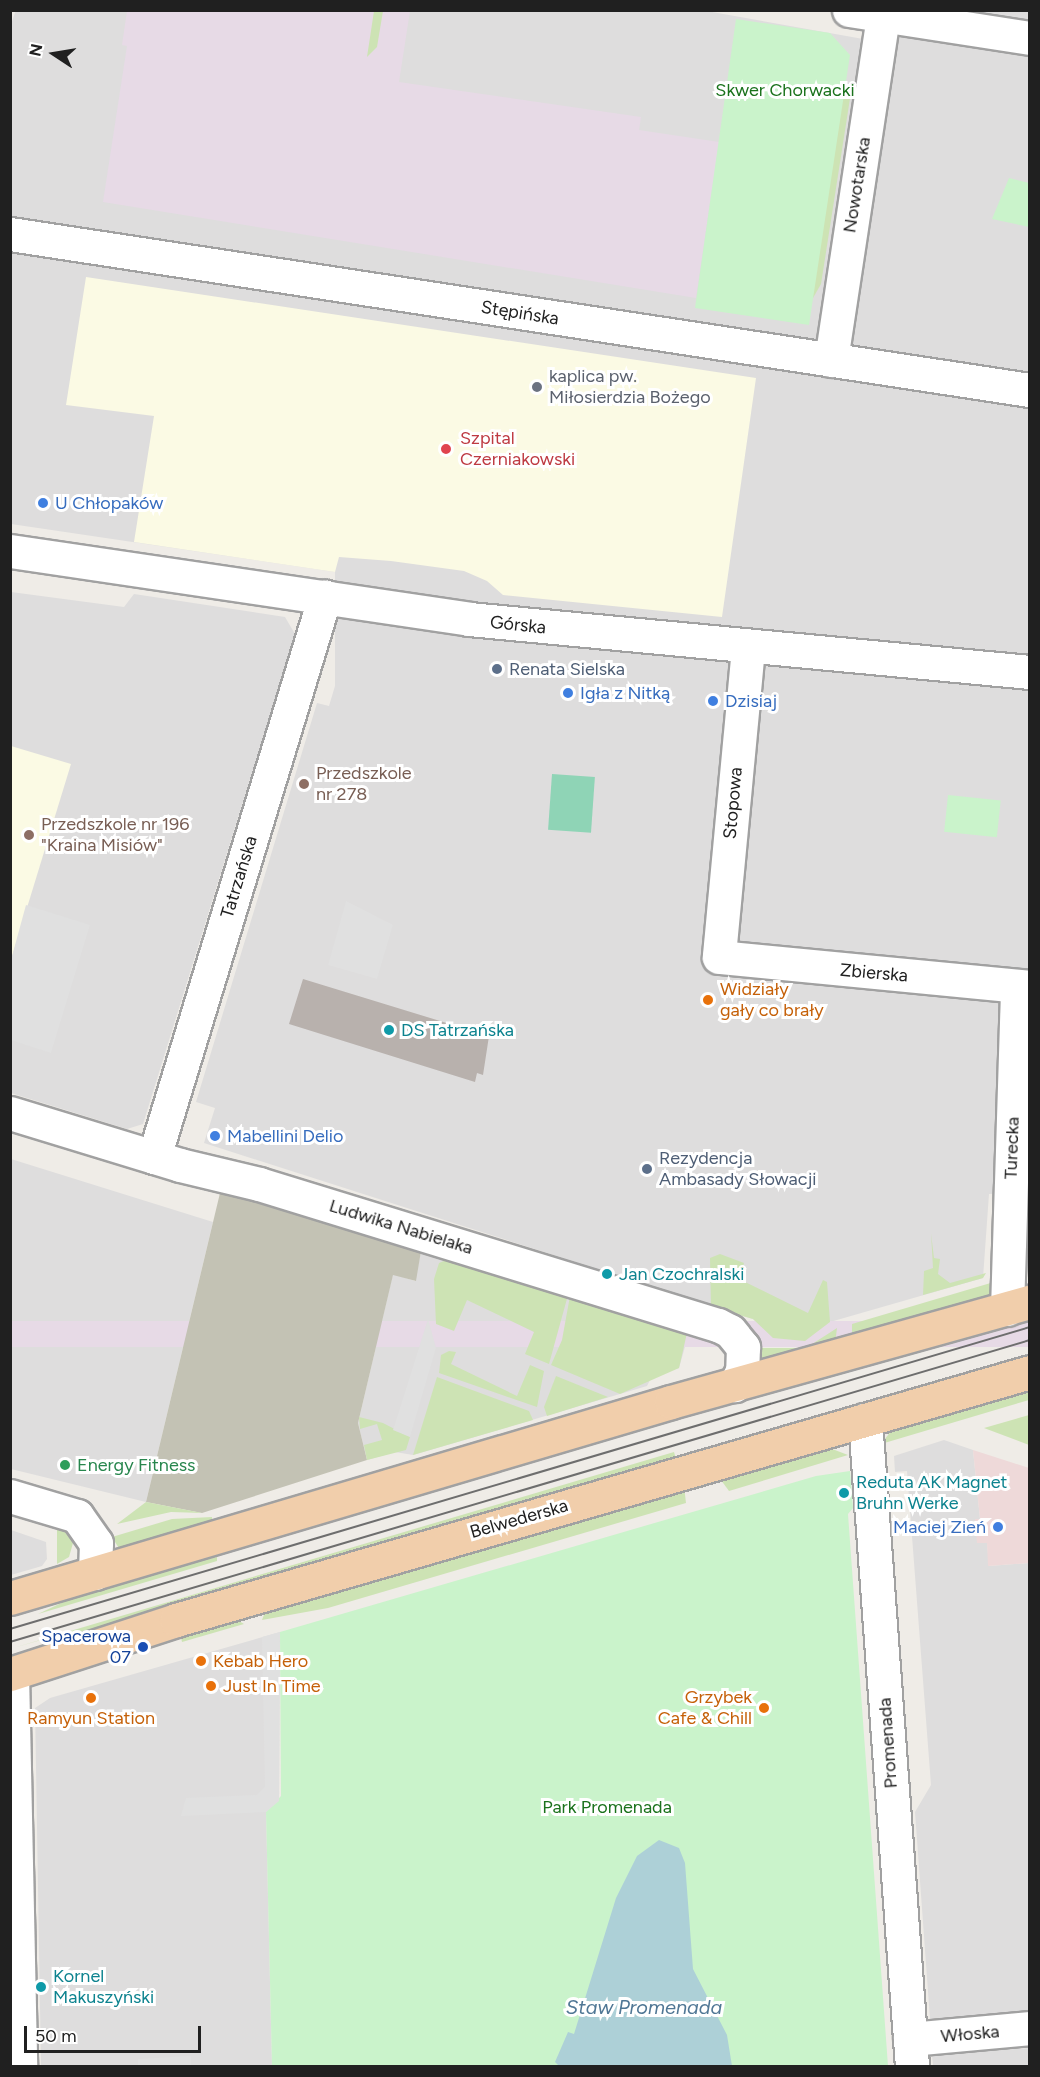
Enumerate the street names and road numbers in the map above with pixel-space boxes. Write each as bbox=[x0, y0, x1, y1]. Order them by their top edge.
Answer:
street label: Nowotarska bbox=[839, 136, 875, 234]
street label: Stępińska bbox=[479, 296, 561, 330]
street label: Górska bbox=[489, 611, 547, 639]
street label: Stopowa bbox=[719, 766, 747, 840]
street label: Tatrzańska bbox=[216, 833, 262, 921]
street label: Zbierska bbox=[839, 959, 909, 987]
street label: Turecka bbox=[1000, 1116, 1024, 1180]
street label: Ludwika Nabielaka bbox=[327, 1195, 475, 1259]
street label: Belwederska bbox=[467, 1495, 571, 1543]
street label: Promenada bbox=[874, 1697, 902, 1789]
street label: Włoska bbox=[940, 2021, 1000, 2047]

